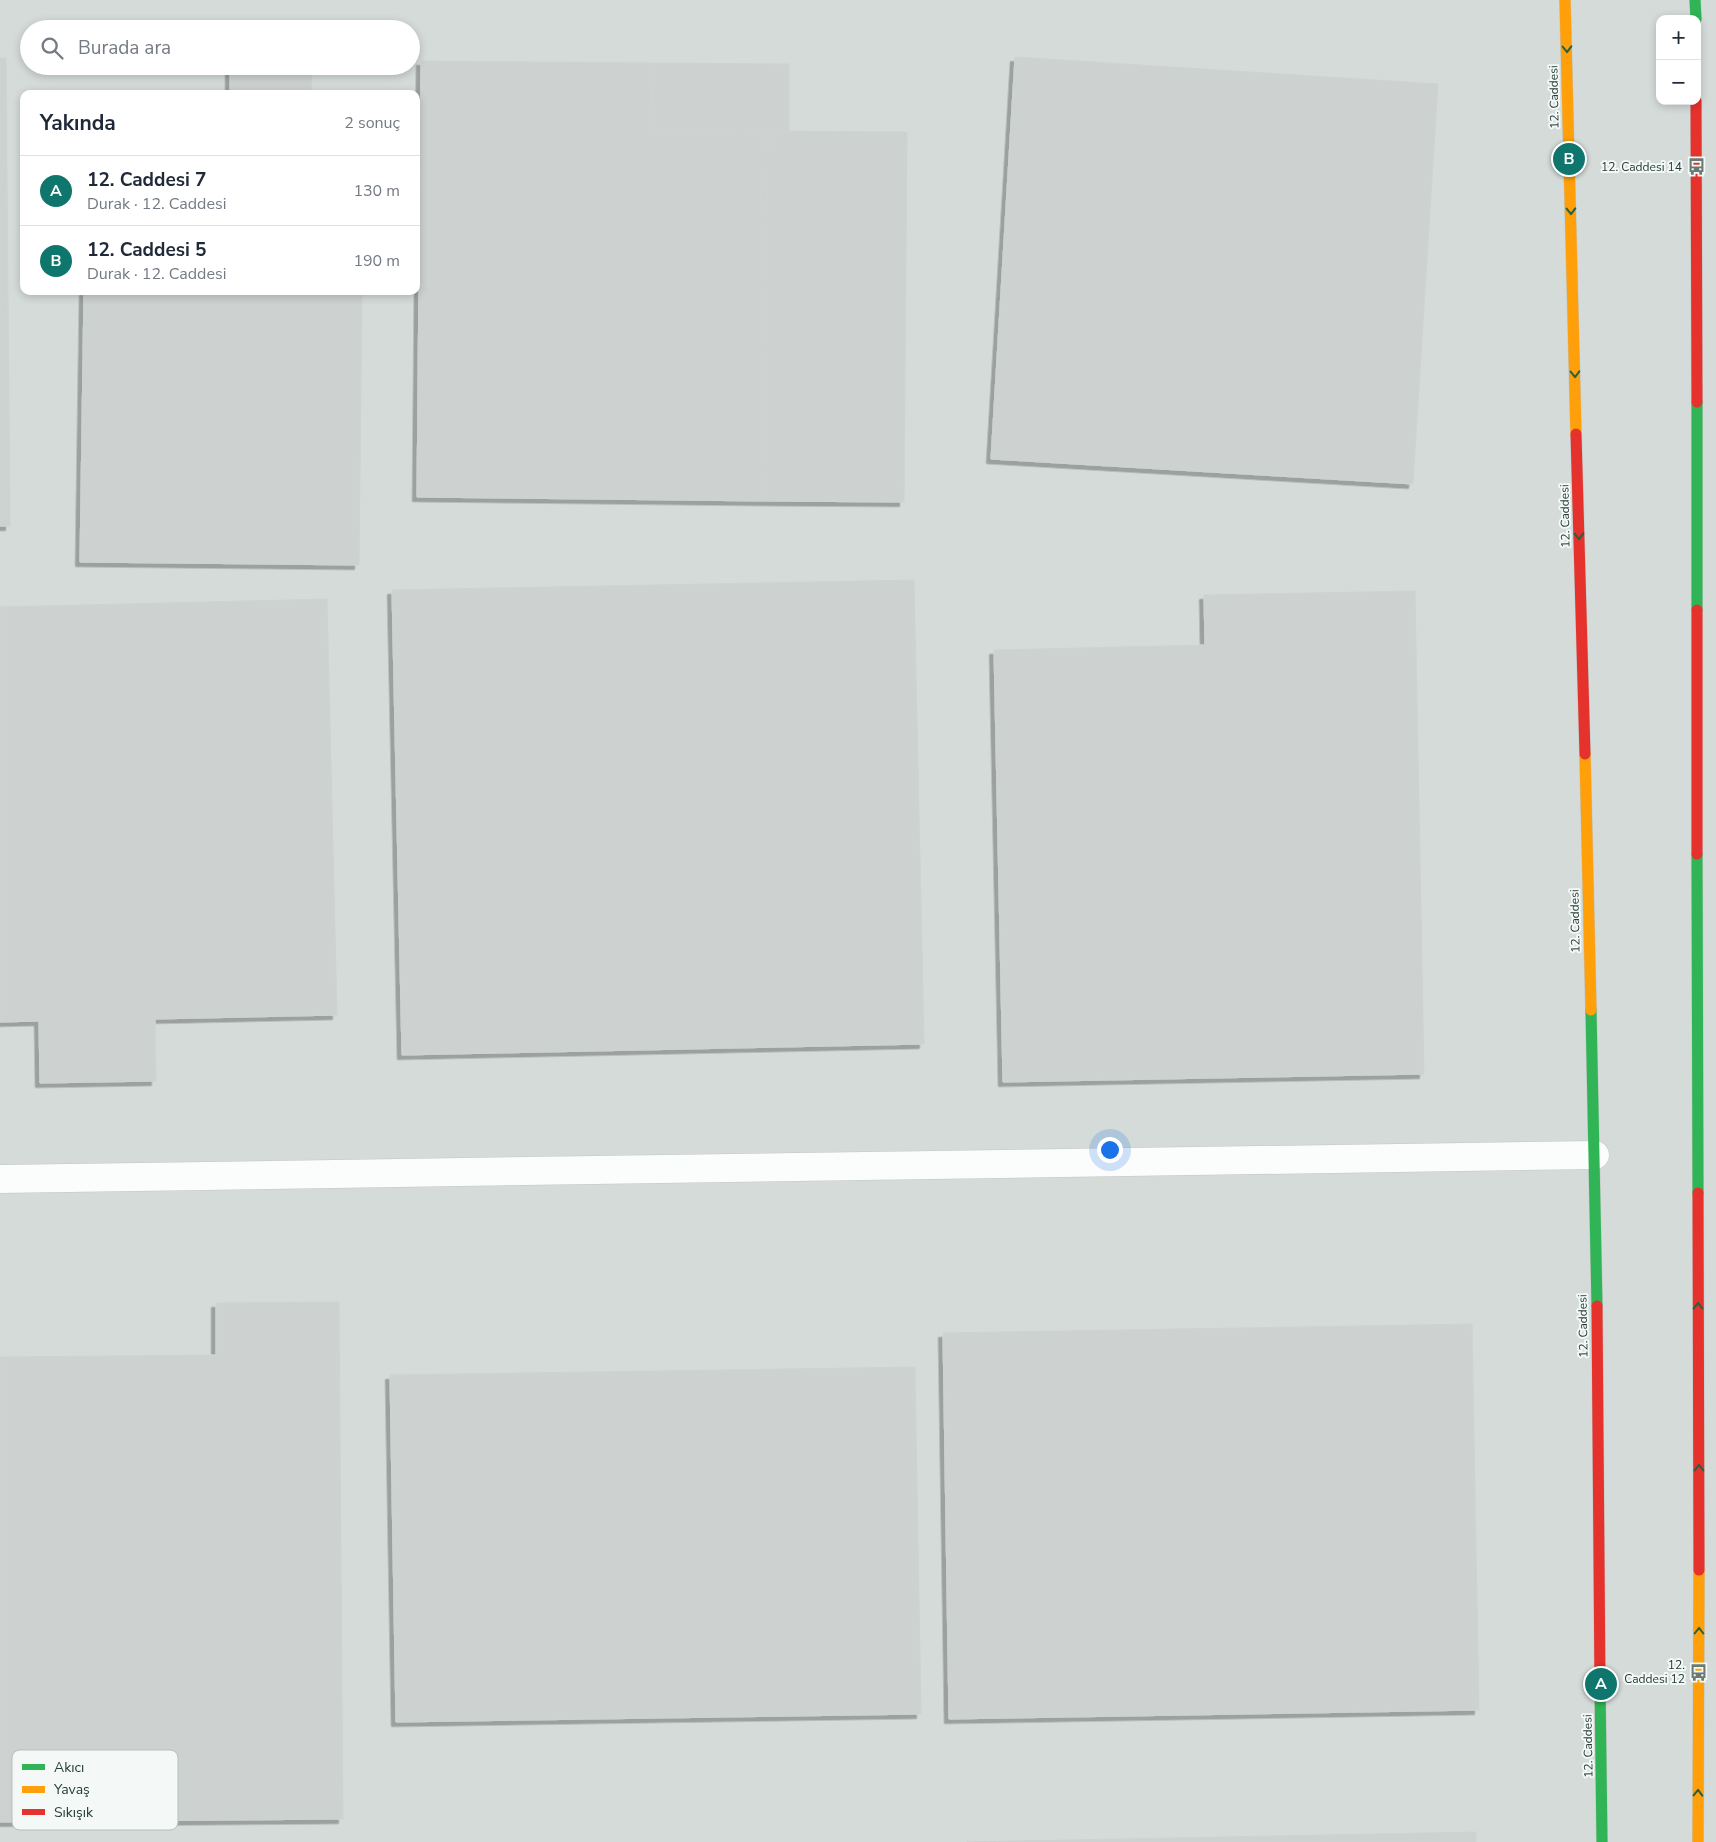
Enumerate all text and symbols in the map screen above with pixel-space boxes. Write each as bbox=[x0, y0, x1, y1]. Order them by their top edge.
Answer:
map controls bbox=[1656, 15, 1701, 105]
button: + bbox=[1656, 15, 1701, 60]
search box bbox=[20, 20, 420, 75]
icon: search bbox=[38, 34, 66, 62]
text: Burada ara bbox=[78, 35, 171, 61]
one-way arrow bbox=[1561, 45, 1572, 53]
button: − bbox=[1656, 60, 1701, 105]
street label: 12. Caddesi bbox=[1545, 65, 1563, 129]
text: Yakında bbox=[40, 109, 116, 137]
text: 2 sonuç bbox=[344, 112, 400, 134]
pin: B bbox=[1553, 140, 1585, 178]
bus stop icon: 12. Caddesi 14 bbox=[1686, 157, 1706, 177]
place label: 12. Caddesi 14 bbox=[1601, 159, 1682, 175]
text: 12. Caddesi 7 bbox=[87, 167, 206, 193]
text: A bbox=[50, 180, 62, 202]
text: 130 m bbox=[353, 180, 400, 202]
text: Durak · 12. Caddesi bbox=[87, 193, 226, 215]
one-way arrow bbox=[1565, 207, 1576, 215]
text: 12. Caddesi 5 bbox=[87, 237, 206, 263]
text: B bbox=[50, 250, 62, 272]
text: 190 m bbox=[353, 250, 400, 272]
text: Durak · 12. Caddesi bbox=[87, 263, 226, 285]
one-way arrow bbox=[1570, 370, 1580, 378]
street label: 12. Caddesi bbox=[1556, 484, 1574, 548]
one-way arrow bbox=[1574, 532, 1584, 540]
street label: 12. Caddesi bbox=[1566, 889, 1584, 953]
your location bbox=[1097, 1137, 1123, 1163]
street label: 12. Caddesi bbox=[1574, 1294, 1592, 1358]
one-way arrow bbox=[1693, 1302, 1703, 1310]
one-way arrow bbox=[1694, 1464, 1704, 1472]
one-way arrow bbox=[1694, 1627, 1704, 1634]
place label: 12. Caddesi 12 bbox=[1624, 1657, 1685, 1687]
bus stop icon: 12. Caddesi 12 bbox=[1689, 1662, 1709, 1682]
pin: A bbox=[1585, 1665, 1617, 1703]
street label: 12. Caddesi bbox=[1579, 1714, 1597, 1778]
legend bbox=[12, 1750, 178, 1830]
text: Akıcı bbox=[54, 1758, 84, 1777]
text: Yavaş bbox=[53, 1780, 90, 1799]
one-way arrow bbox=[1693, 1789, 1703, 1797]
text: Sıkışık bbox=[54, 1803, 94, 1822]

